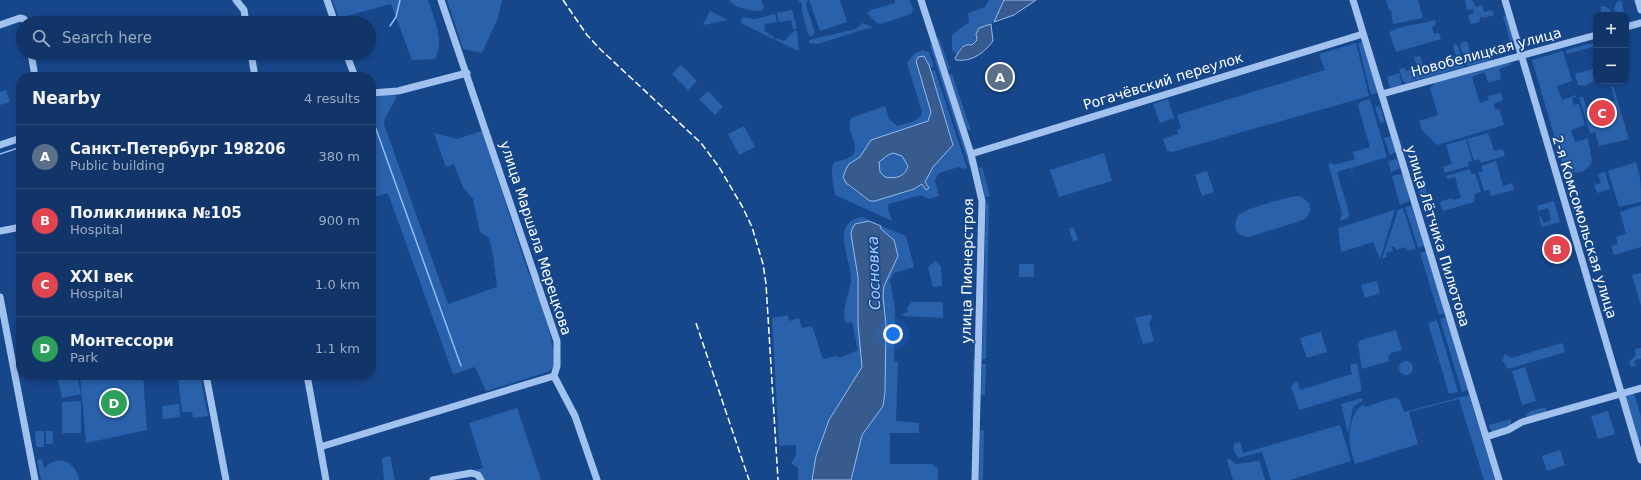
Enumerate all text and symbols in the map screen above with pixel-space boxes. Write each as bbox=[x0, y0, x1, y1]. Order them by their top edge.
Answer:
map controls bbox=[1593, 12, 1629, 84]
button: + bbox=[1593, 12, 1629, 48]
search box bbox=[16, 16, 376, 60]
street label: Новобелицкая улица bbox=[1409, 24, 1563, 80]
icon: search bbox=[30, 27, 52, 49]
text: Search here bbox=[62, 29, 152, 47]
button: − bbox=[1593, 48, 1629, 84]
street label: Рогачёвский переулок bbox=[1081, 49, 1245, 113]
pin: A bbox=[987, 62, 1013, 92]
text: Nearby bbox=[32, 88, 101, 108]
text: 4 results bbox=[304, 91, 360, 106]
pin: C bbox=[1589, 98, 1615, 128]
street label: 2-я Комсомольская улица bbox=[1549, 134, 1621, 320]
street label: улица Маршала Мерецкова bbox=[497, 139, 575, 337]
text: Санкт-Петербург 198206 bbox=[70, 140, 286, 158]
street label: улица Лётчика Пилютова bbox=[1403, 143, 1473, 329]
text: A bbox=[40, 149, 50, 164]
text: 380 m bbox=[318, 149, 360, 164]
text: Public building bbox=[70, 158, 165, 173]
street label: улица Пионерстроя bbox=[958, 198, 976, 344]
text: Поликлиника №105 bbox=[70, 204, 242, 222]
text: B bbox=[40, 213, 50, 228]
text: 900 m bbox=[318, 213, 360, 228]
text: Hospital bbox=[70, 222, 123, 237]
pin: B bbox=[1544, 234, 1570, 264]
water label: Сосновка bbox=[864, 236, 884, 310]
text: XXI век bbox=[70, 268, 134, 286]
text: C bbox=[40, 277, 50, 292]
text: 1.0 km bbox=[315, 277, 360, 292]
text: Hospital bbox=[70, 286, 123, 301]
your location bbox=[883, 324, 903, 344]
text: Монтессори bbox=[70, 332, 174, 350]
text: D bbox=[40, 341, 50, 356]
text: 1.1 km bbox=[315, 341, 360, 356]
text: Park bbox=[70, 350, 98, 365]
pin: D bbox=[101, 388, 127, 418]

